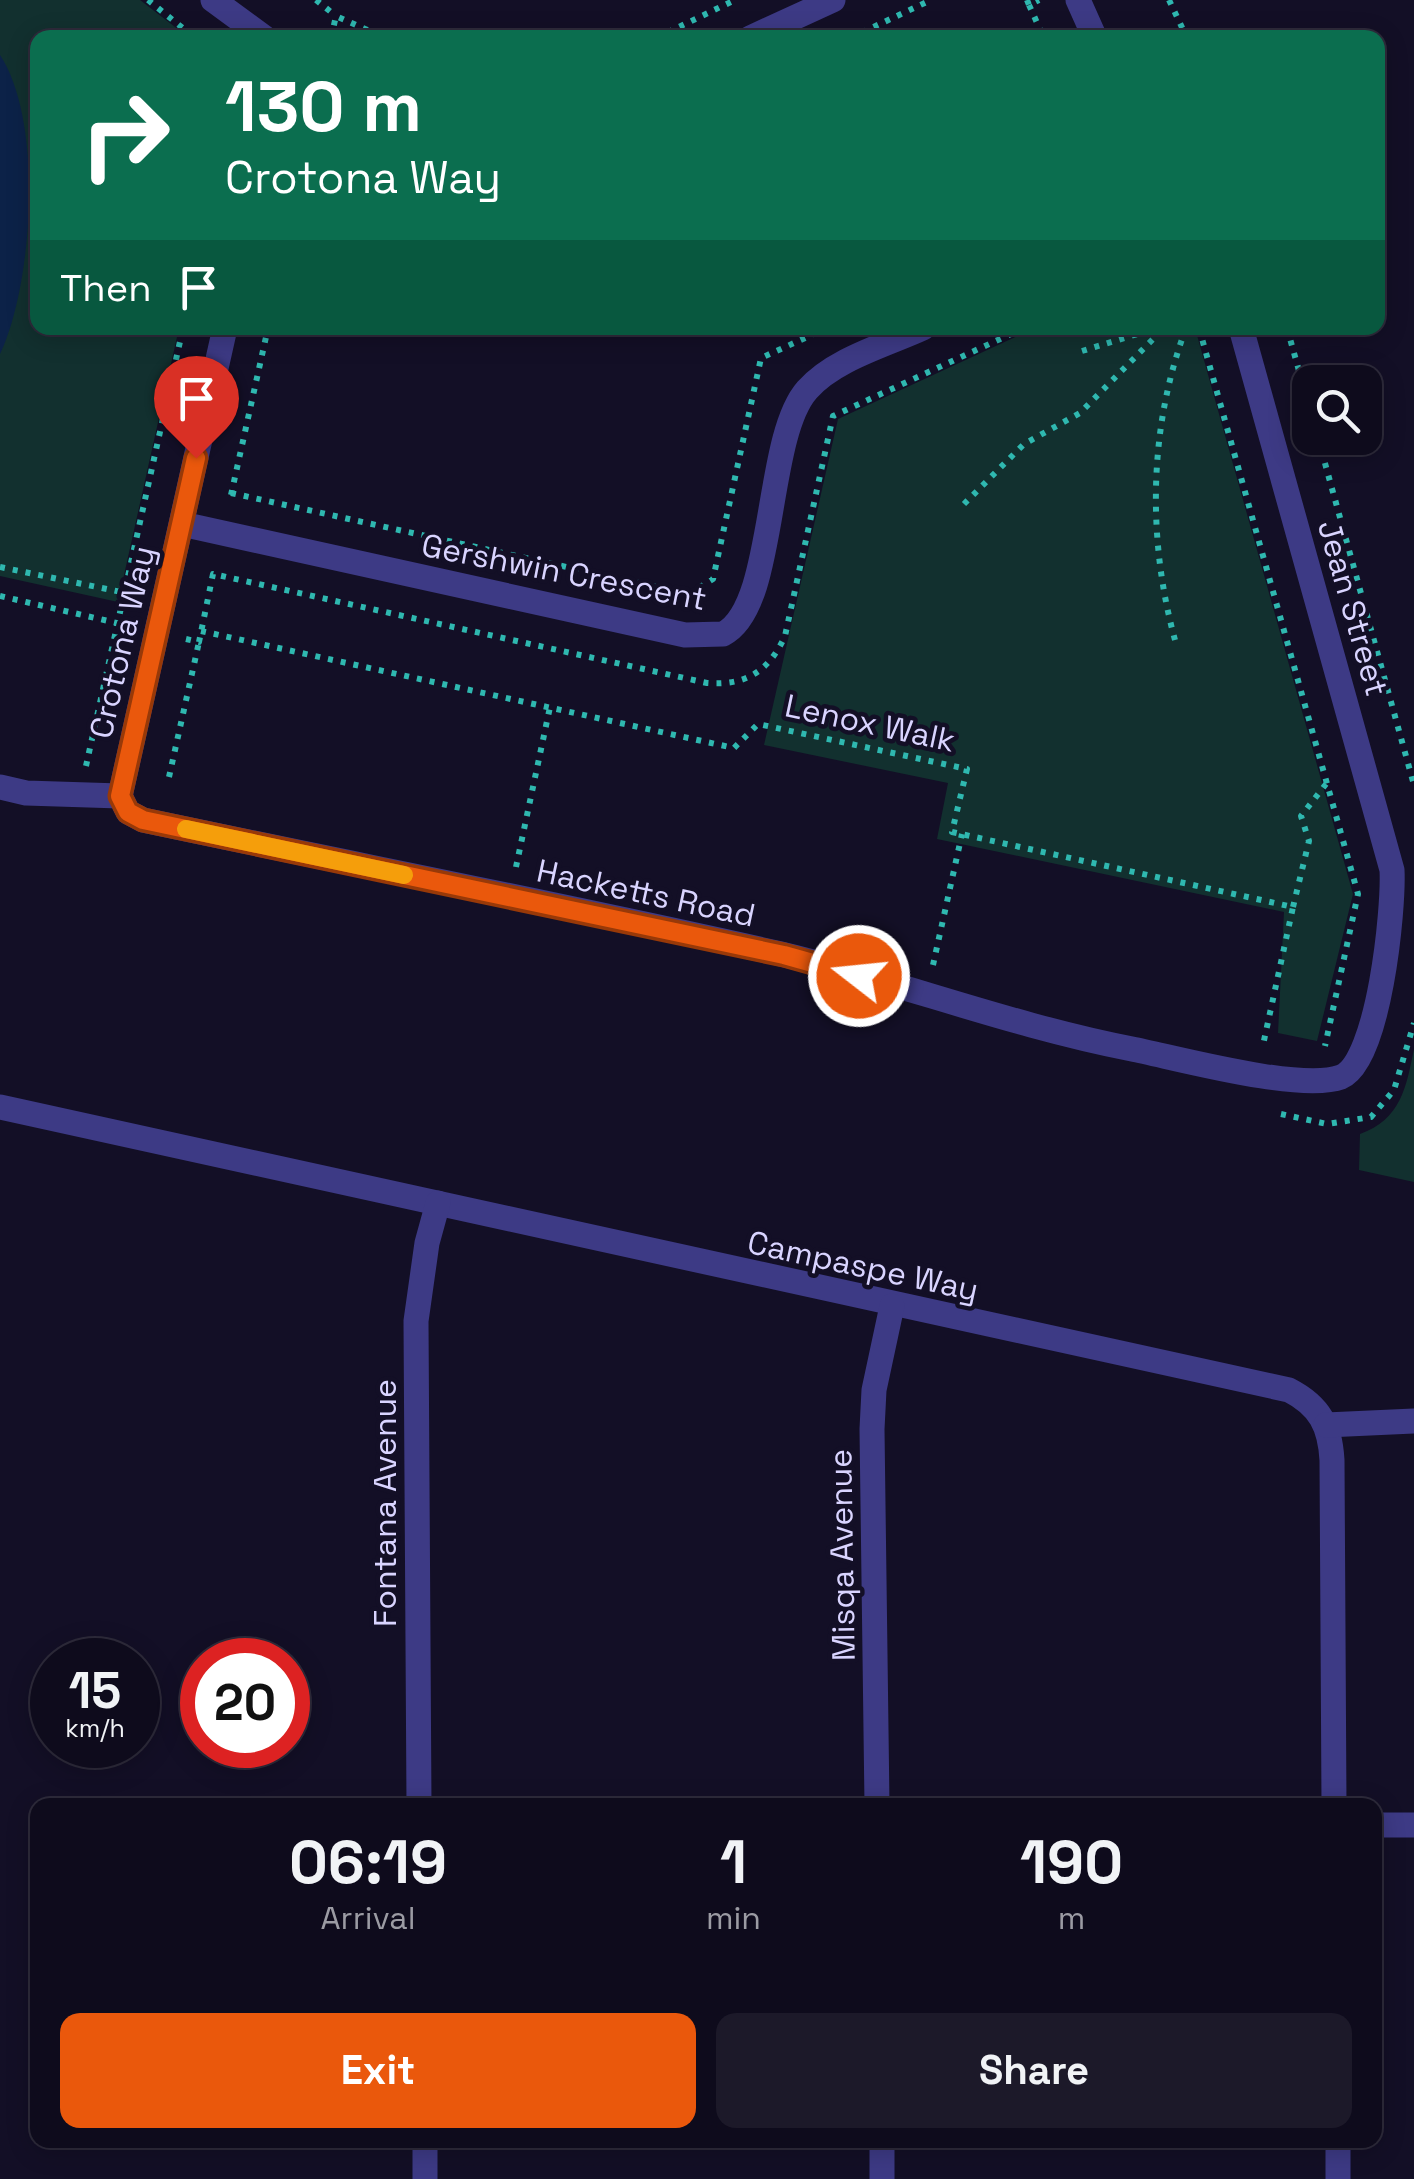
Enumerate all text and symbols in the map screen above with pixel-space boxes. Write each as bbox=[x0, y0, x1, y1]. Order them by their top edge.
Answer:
text: 130 m bbox=[225, 62, 422, 151]
icon: right bbox=[60, 70, 190, 200]
text: Crotona Way bbox=[225, 149, 501, 206]
icon: arrive bbox=[171, 260, 226, 315]
text: Then bbox=[60, 264, 151, 312]
pin bbox=[154, 356, 239, 459]
map controls bbox=[1292, 365, 1382, 455]
button: search bbox=[1292, 365, 1382, 455]
icon: arrive bbox=[169, 371, 224, 426]
street label: Jean Street bbox=[1309, 515, 1397, 701]
street label: Gershwin Crescent bbox=[418, 525, 710, 619]
street label: Crotona Way bbox=[80, 542, 164, 742]
street label: Lenox Walk bbox=[781, 685, 959, 761]
street label: Hacketts Road bbox=[533, 850, 759, 936]
position arrow bbox=[807, 924, 911, 1028]
street label: Campaspe Way bbox=[744, 1222, 982, 1310]
street label: Fontana Avenue bbox=[365, 1379, 405, 1627]
street label: Misqa Avenue bbox=[820, 1449, 864, 1661]
speed limit sign: 20 bbox=[180, 1638, 310, 1768]
text: 15 bbox=[69, 1659, 121, 1723]
text: km/h bbox=[65, 1712, 125, 1744]
text: 06:19 bbox=[289, 1824, 447, 1901]
text: 1 bbox=[720, 1824, 747, 1901]
text: 190 bbox=[1020, 1824, 1123, 1901]
text: Arrival bbox=[320, 1898, 416, 1938]
text: min bbox=[706, 1898, 761, 1938]
text: m bbox=[1058, 1898, 1085, 1938]
button: Exit bbox=[60, 2013, 696, 2128]
button: Share bbox=[716, 2013, 1352, 2128]

